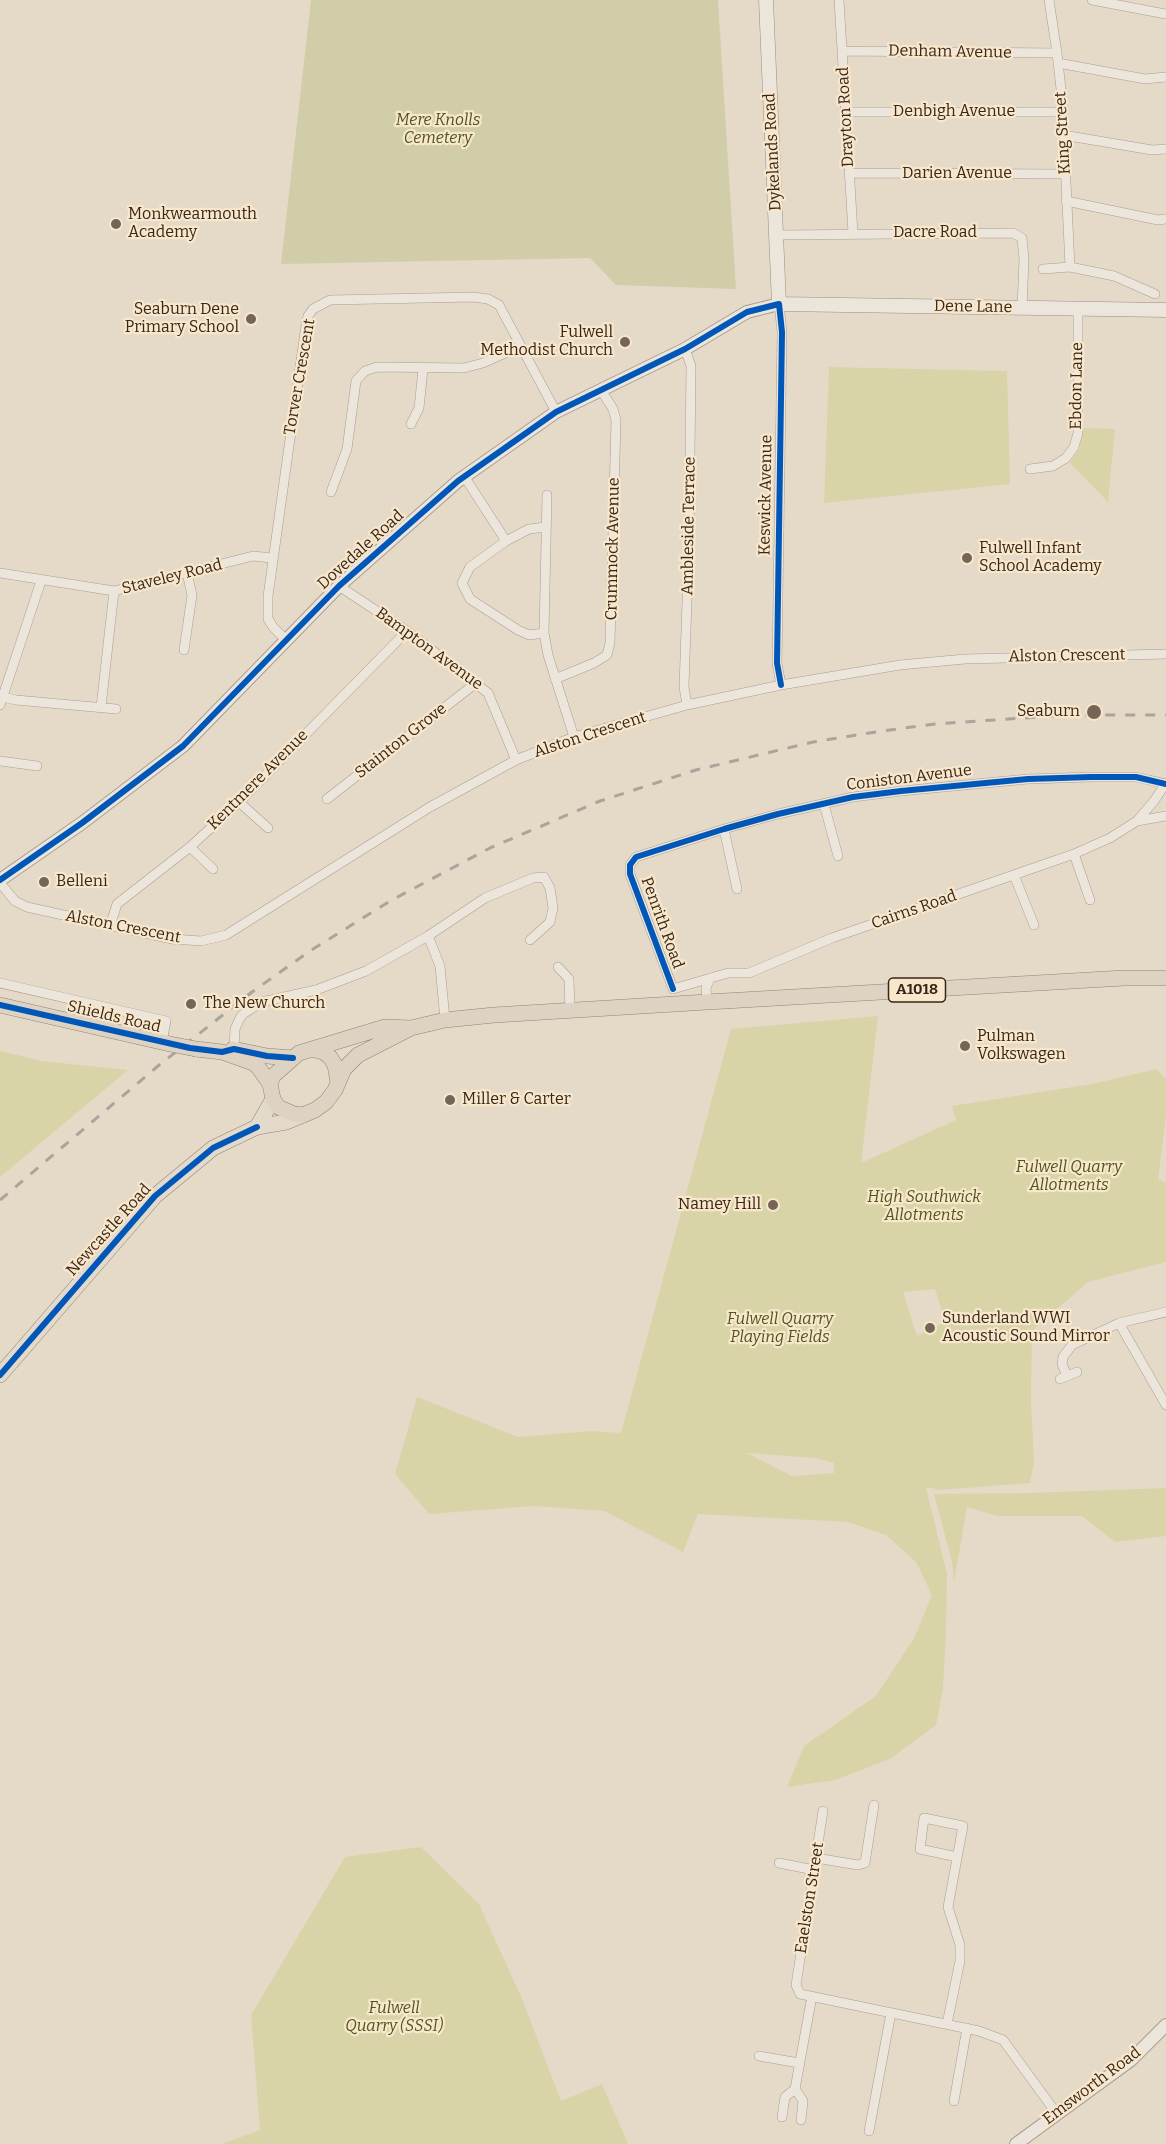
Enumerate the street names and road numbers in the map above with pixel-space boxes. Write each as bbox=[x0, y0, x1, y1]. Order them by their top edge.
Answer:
street label: Denham Avenue bbox=[888, 41, 1012, 63]
street label: Drayton Road bbox=[834, 66, 858, 168]
street label: King Street bbox=[1051, 91, 1075, 175]
street label: Dykelands Road bbox=[760, 93, 786, 211]
street label: Denbigh Avenue bbox=[893, 102, 1015, 122]
street label: Darien Avenue bbox=[902, 164, 1012, 184]
street label: Dacre Road bbox=[893, 223, 977, 243]
street label: Dene Lane bbox=[934, 297, 1012, 317]
street label: Torver Crescent bbox=[280, 317, 320, 437]
street label: Ebdon Lane bbox=[1067, 342, 1087, 430]
street label: Keswick Avenue bbox=[755, 435, 777, 555]
street label: Ambleside Terrace bbox=[678, 456, 700, 596]
street label: Crummock Avenue bbox=[602, 477, 624, 621]
street label: Dovedale Road bbox=[314, 506, 408, 594]
street label: Staveley Road bbox=[120, 555, 224, 599]
street label: Bampton Avenue bbox=[372, 604, 486, 694]
street label: Alston Crescent bbox=[1008, 645, 1126, 667]
street label: Stainton Grove bbox=[351, 699, 451, 783]
street label: Alston Crescent bbox=[531, 708, 649, 762]
street label: Kentmere Avenue bbox=[204, 726, 312, 834]
street label: Coniston Avenue bbox=[845, 761, 973, 795]
street label: Penrith Road bbox=[637, 875, 687, 971]
street label: Cairns Road bbox=[869, 886, 959, 934]
street label: Alston Crescent bbox=[64, 906, 182, 948]
road number: A1018 bbox=[888, 978, 946, 1002]
street label: Shields Road bbox=[65, 997, 163, 1037]
street label: Newcastle Road bbox=[63, 1180, 155, 1280]
street label: Eaelston Street bbox=[792, 1841, 828, 1955]
street label: Emsworth Road bbox=[1039, 2043, 1145, 2129]

